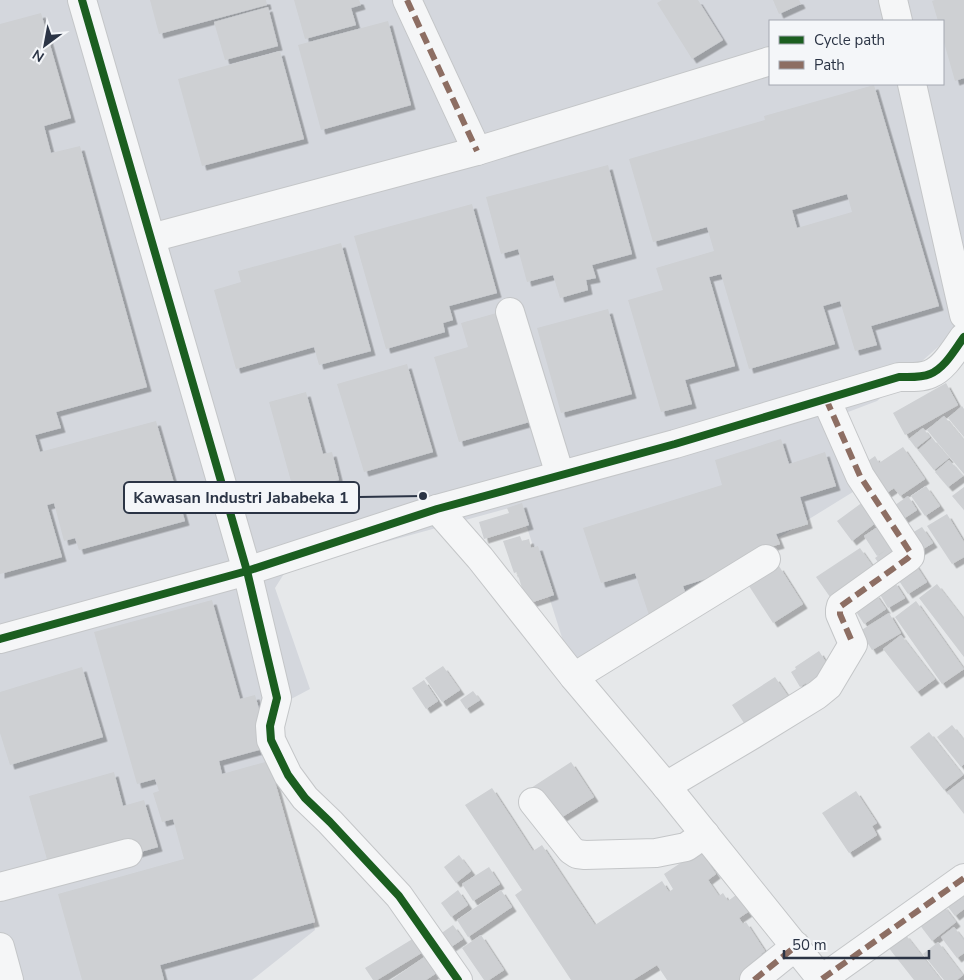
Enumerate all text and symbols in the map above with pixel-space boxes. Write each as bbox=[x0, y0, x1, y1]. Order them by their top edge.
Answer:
north arrow bbox=[20, 20, 70, 70]
legend bbox=[769, 20, 944, 85]
text: Cycle path bbox=[814, 30, 885, 50]
text: N bbox=[29, 45, 48, 66]
text: Path bbox=[814, 55, 845, 75]
callout: Kawasan Industri Jababeka 1 bbox=[124, 482, 359, 513]
text: Kawasan Industri Jababeka 1 bbox=[133, 487, 349, 509]
scale bar bbox=[784, 928, 929, 960]
text: 50 m bbox=[792, 935, 827, 955]

